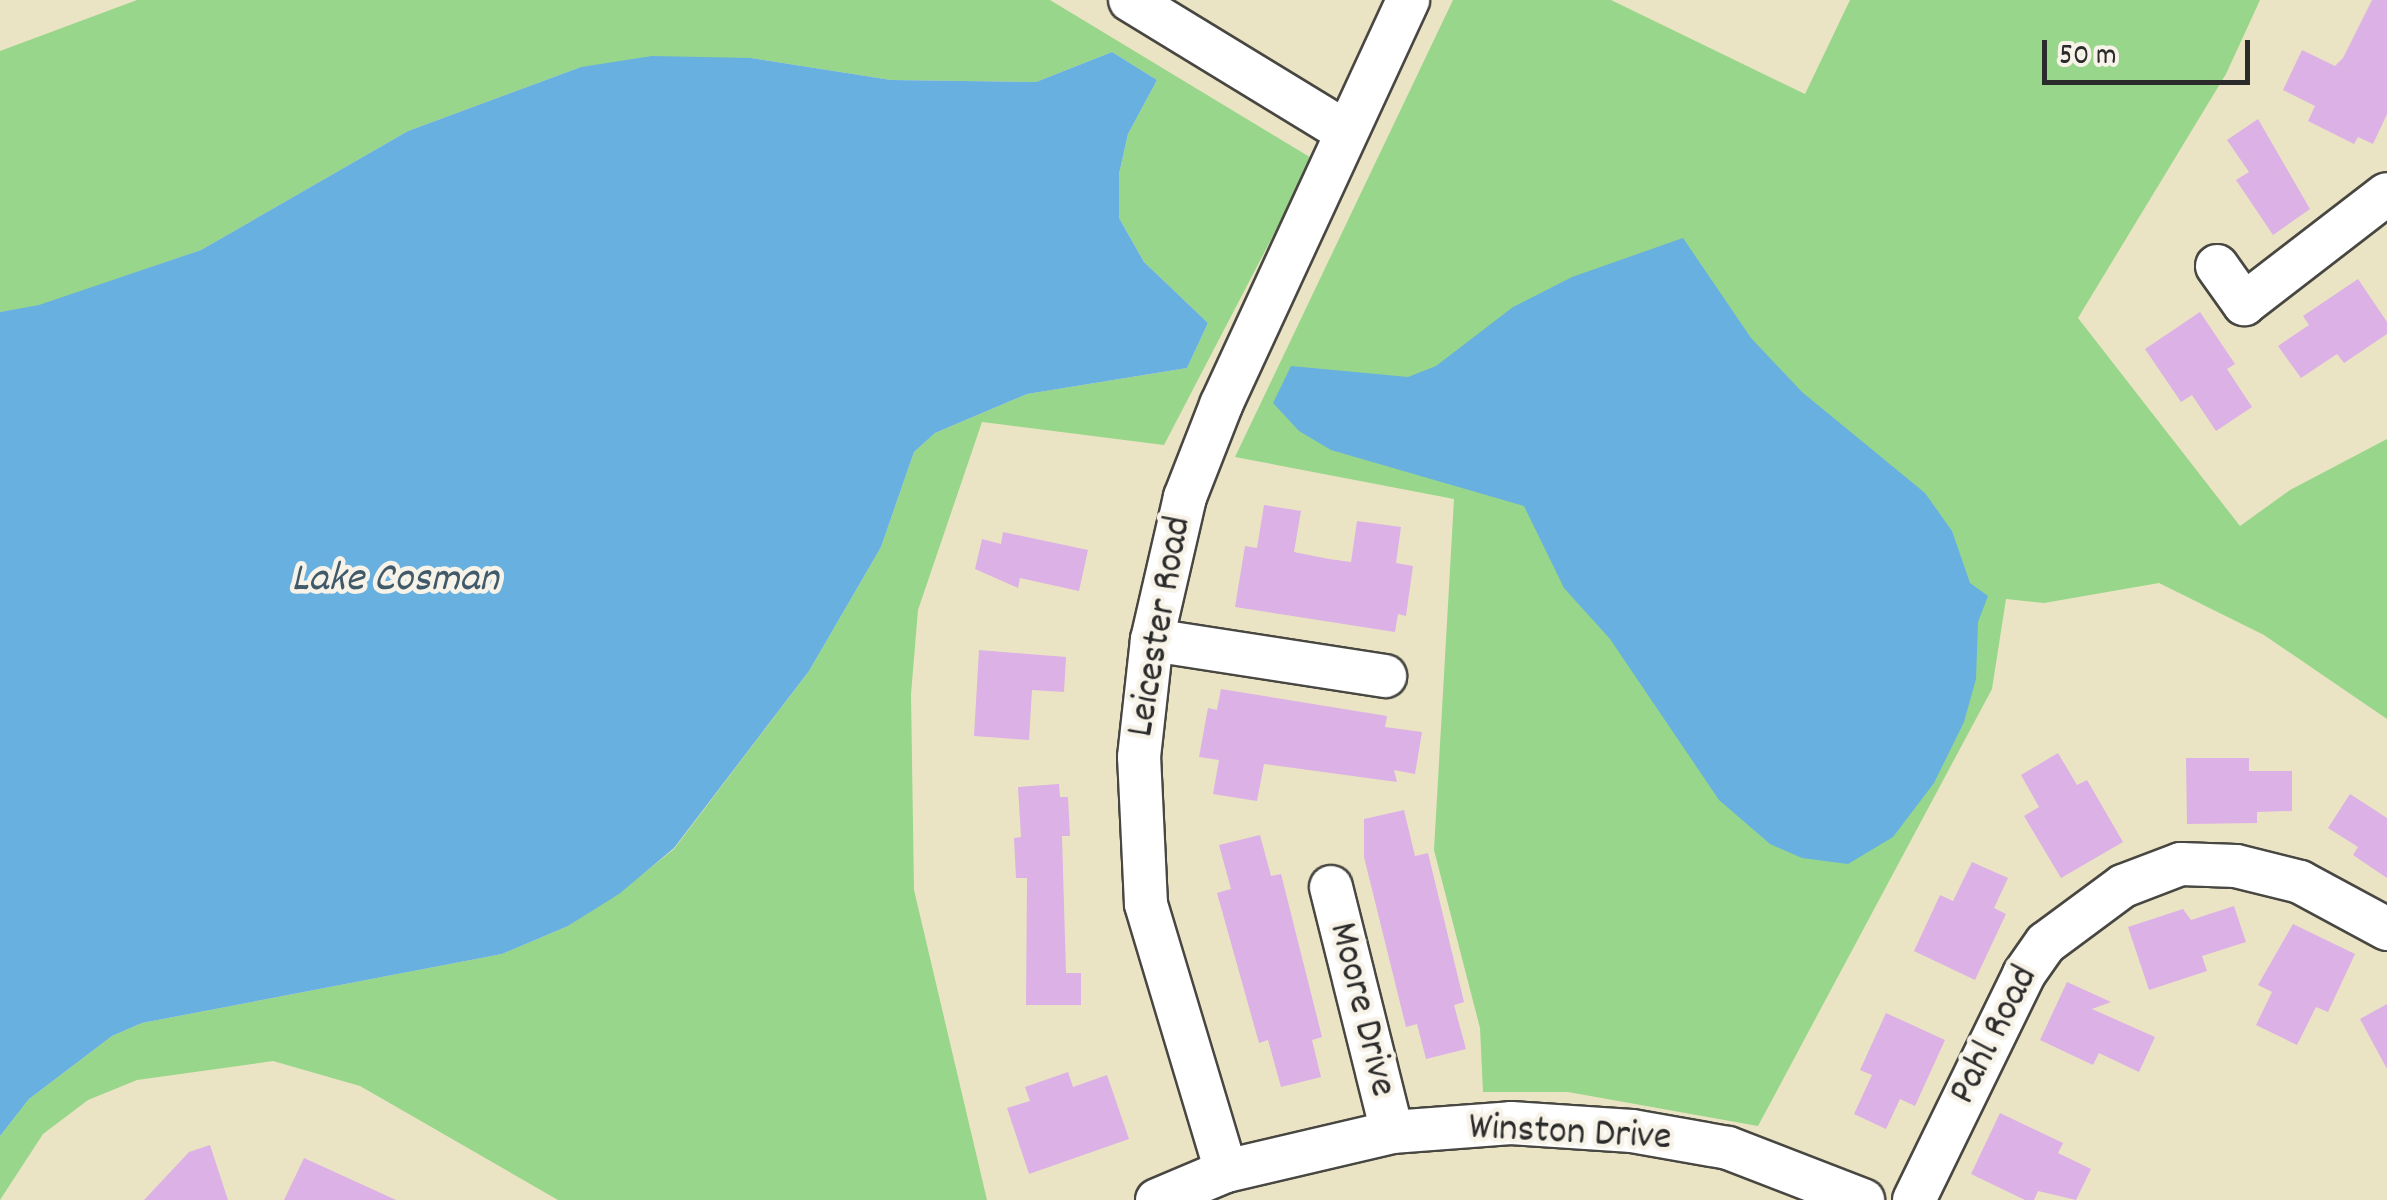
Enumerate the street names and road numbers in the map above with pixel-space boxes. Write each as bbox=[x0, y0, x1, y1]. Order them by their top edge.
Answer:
street label: Leicester Road bbox=[1119, 513, 1205, 741]
street label: Moore Drive bbox=[1315, 918, 1405, 1102]
street label: Pahl Road bbox=[1941, 959, 2051, 1113]
street label: Winston Drive bbox=[1467, 1106, 1673, 1164]

